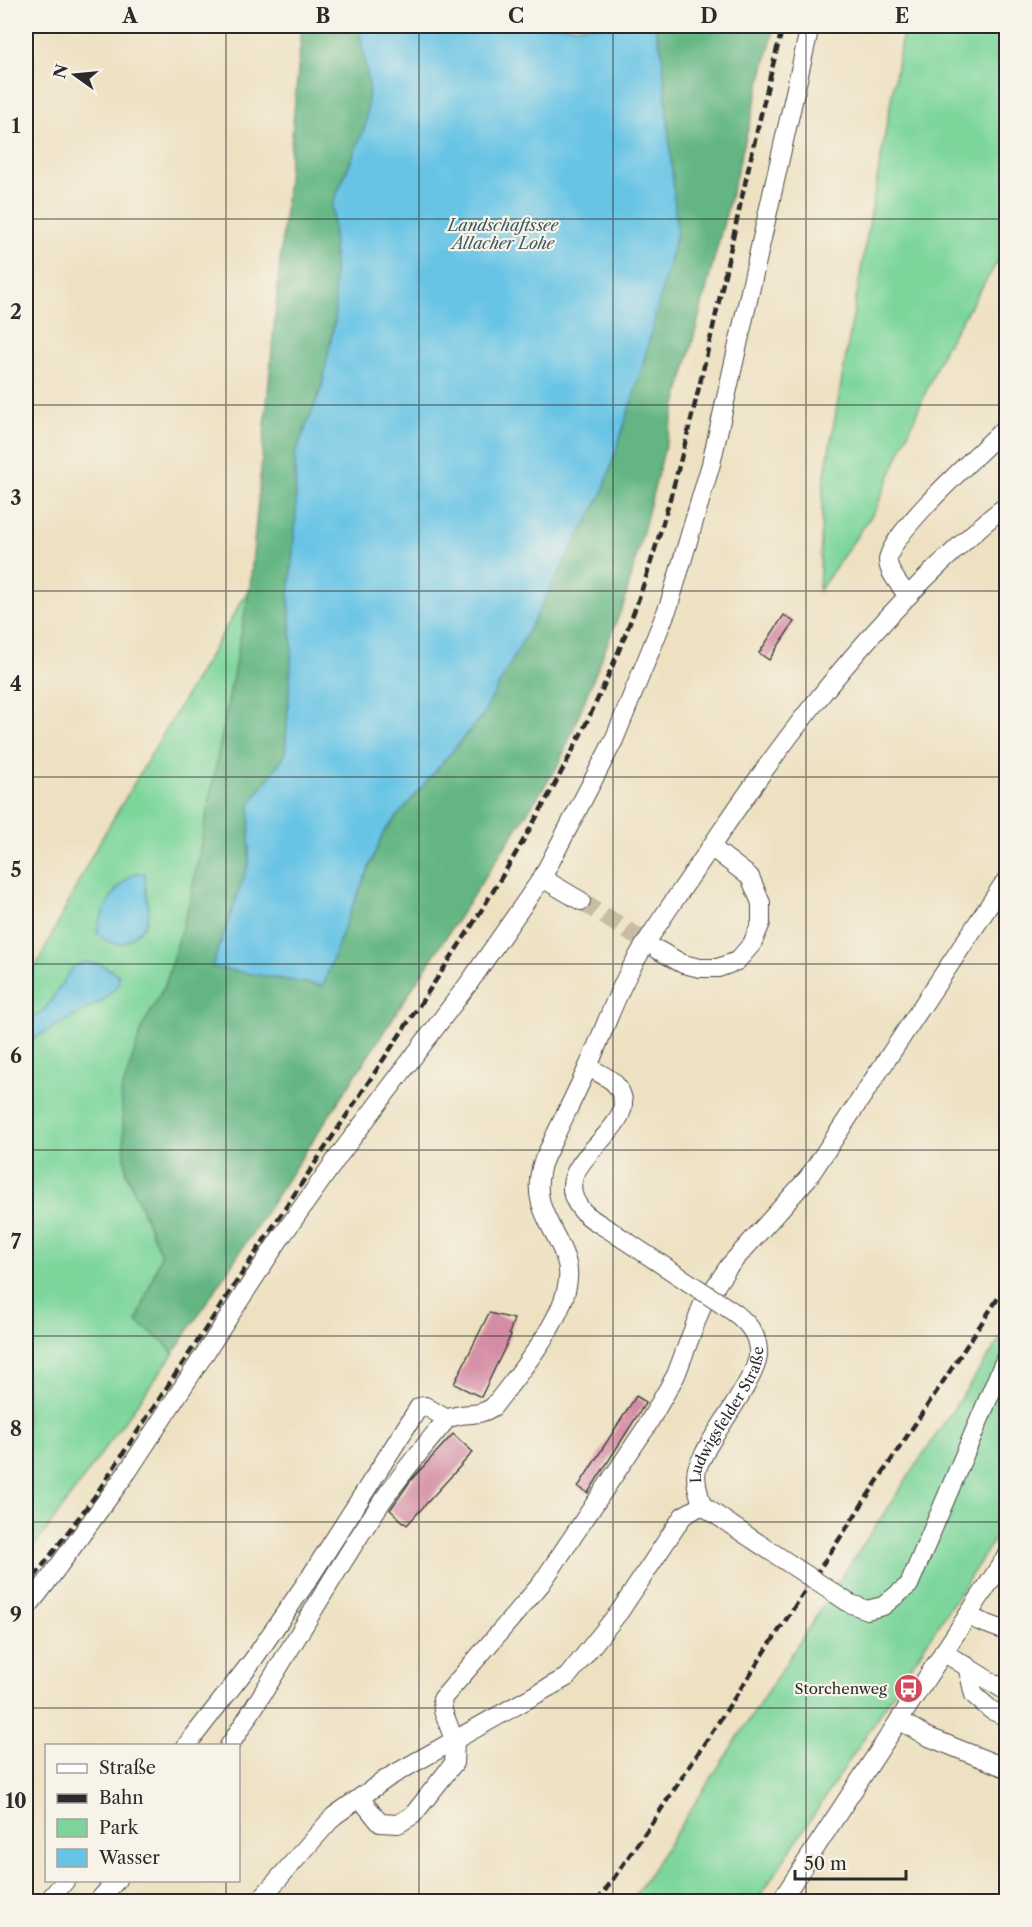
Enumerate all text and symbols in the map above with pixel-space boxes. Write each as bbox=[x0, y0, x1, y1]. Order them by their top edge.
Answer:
text: A bbox=[121, 4, 138, 28]
text: B bbox=[316, 4, 331, 28]
text: C bbox=[508, 4, 524, 28]
text: D bbox=[700, 4, 718, 28]
text: E bbox=[895, 4, 909, 28]
north arrow bbox=[45, 45, 105, 105]
text: N bbox=[49, 62, 72, 80]
text: 1 bbox=[12, 114, 21, 138]
water label: Landschaftssee Allacher Lohe bbox=[446, 215, 559, 253]
text: 2 bbox=[10, 300, 22, 324]
text: 3 bbox=[10, 486, 22, 510]
text: 4 bbox=[10, 672, 22, 696]
text: 5 bbox=[10, 858, 22, 882]
text: 6 bbox=[10, 1044, 22, 1068]
text: 7 bbox=[11, 1230, 22, 1254]
street label: Ludwigsfelder Straße bbox=[686, 1346, 767, 1484]
text: 8 bbox=[10, 1417, 22, 1441]
text: 9 bbox=[10, 1603, 22, 1627]
bus stop icon: Storchenweg bbox=[892, 1673, 924, 1705]
place label: Storchenweg bbox=[794, 1679, 887, 1698]
legend bbox=[45, 1744, 240, 1882]
text: Straße bbox=[99, 1757, 156, 1779]
text: Bahn bbox=[99, 1787, 144, 1809]
text: 10 bbox=[5, 1789, 27, 1813]
text: Park bbox=[99, 1817, 140, 1839]
scale bar bbox=[795, 1843, 906, 1881]
text: Wasser bbox=[98, 1847, 160, 1869]
text: 50 m bbox=[804, 1853, 847, 1875]

